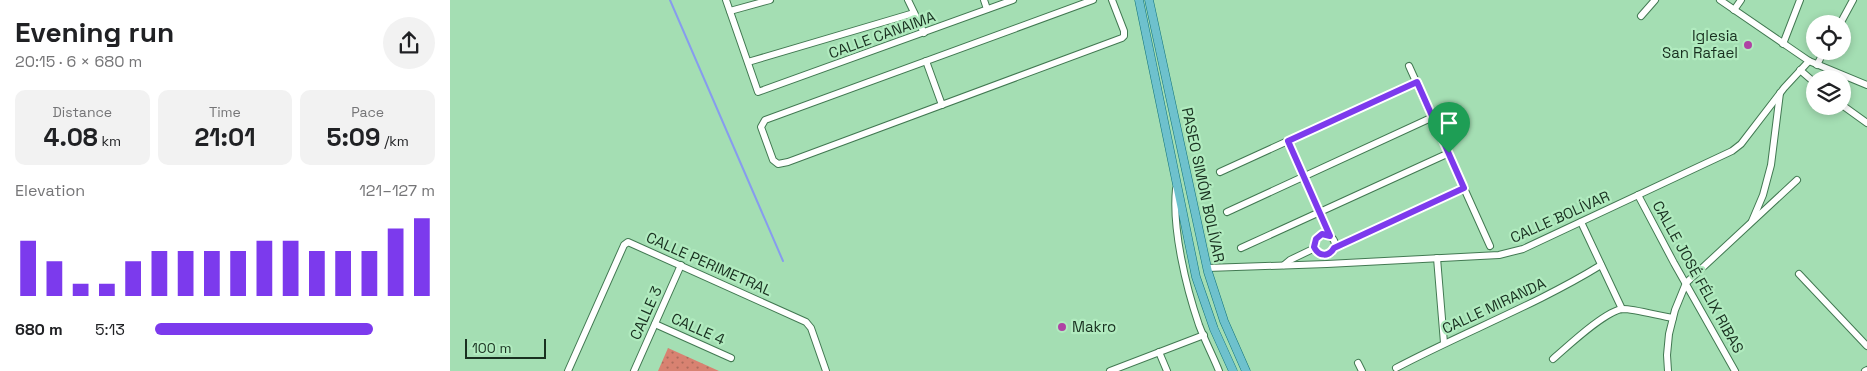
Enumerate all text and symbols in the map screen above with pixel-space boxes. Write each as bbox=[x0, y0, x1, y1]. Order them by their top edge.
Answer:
street label: CALLE CANAIMA bbox=[826, 6, 938, 63]
text: Evening run bbox=[15, 14, 174, 50]
map controls bbox=[1806, 15, 1851, 115]
button: locate bbox=[1806, 15, 1851, 60]
button: share bbox=[383, 17, 435, 69]
place label: Iglesia San Rafael bbox=[1662, 26, 1738, 62]
marker: Iglesia San Rafael bbox=[1742, 39, 1754, 51]
text: 20:15 · 6 × 680 m bbox=[15, 51, 142, 72]
button: layers bbox=[1806, 70, 1851, 115]
pin bbox=[1428, 102, 1470, 153]
text: Distance bbox=[53, 103, 112, 121]
text: Time bbox=[209, 103, 241, 121]
text: Pace bbox=[351, 103, 384, 121]
street label: PASEO SIMÓN BOLÍVAR bbox=[1178, 106, 1229, 264]
icon: arrive bbox=[1435, 109, 1463, 137]
text: 4.08 bbox=[44, 121, 98, 153]
text: 21:01 bbox=[194, 121, 256, 153]
text: 5:09 bbox=[326, 121, 381, 153]
text: km bbox=[98, 132, 121, 150]
text: /km bbox=[381, 132, 409, 150]
text: Elevation bbox=[15, 180, 85, 201]
text: 121–127 m bbox=[359, 180, 435, 201]
street label: CALLE BOLÍVAR bbox=[1507, 186, 1612, 247]
street label: CALLE JOSÉ FÉLIX RIBAS bbox=[1649, 197, 1748, 356]
street label: CALLE PERIMETRAL bbox=[643, 227, 775, 300]
street label: CALLE MIRANDA bbox=[1439, 273, 1549, 338]
street label: CALLE 3 bbox=[625, 283, 666, 343]
street label: CALLE 4 bbox=[668, 308, 728, 349]
place label: Makro bbox=[1072, 317, 1116, 336]
text: 680 m bbox=[15, 319, 63, 340]
text: 5:13 bbox=[95, 319, 125, 340]
marker: Makro bbox=[1056, 321, 1068, 333]
scale bar bbox=[465, 336, 546, 359]
text: 100 m bbox=[472, 339, 511, 357]

